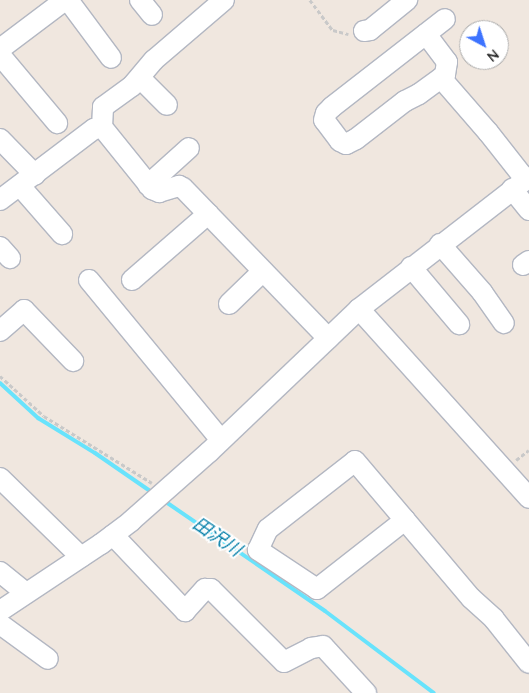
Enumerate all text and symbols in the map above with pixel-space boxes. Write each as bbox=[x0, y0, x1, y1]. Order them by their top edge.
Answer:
north arrow bbox=[459, 20, 509, 70]
text: N bbox=[483, 46, 503, 66]
water label: 田沢川 bbox=[189, 513, 245, 561]

